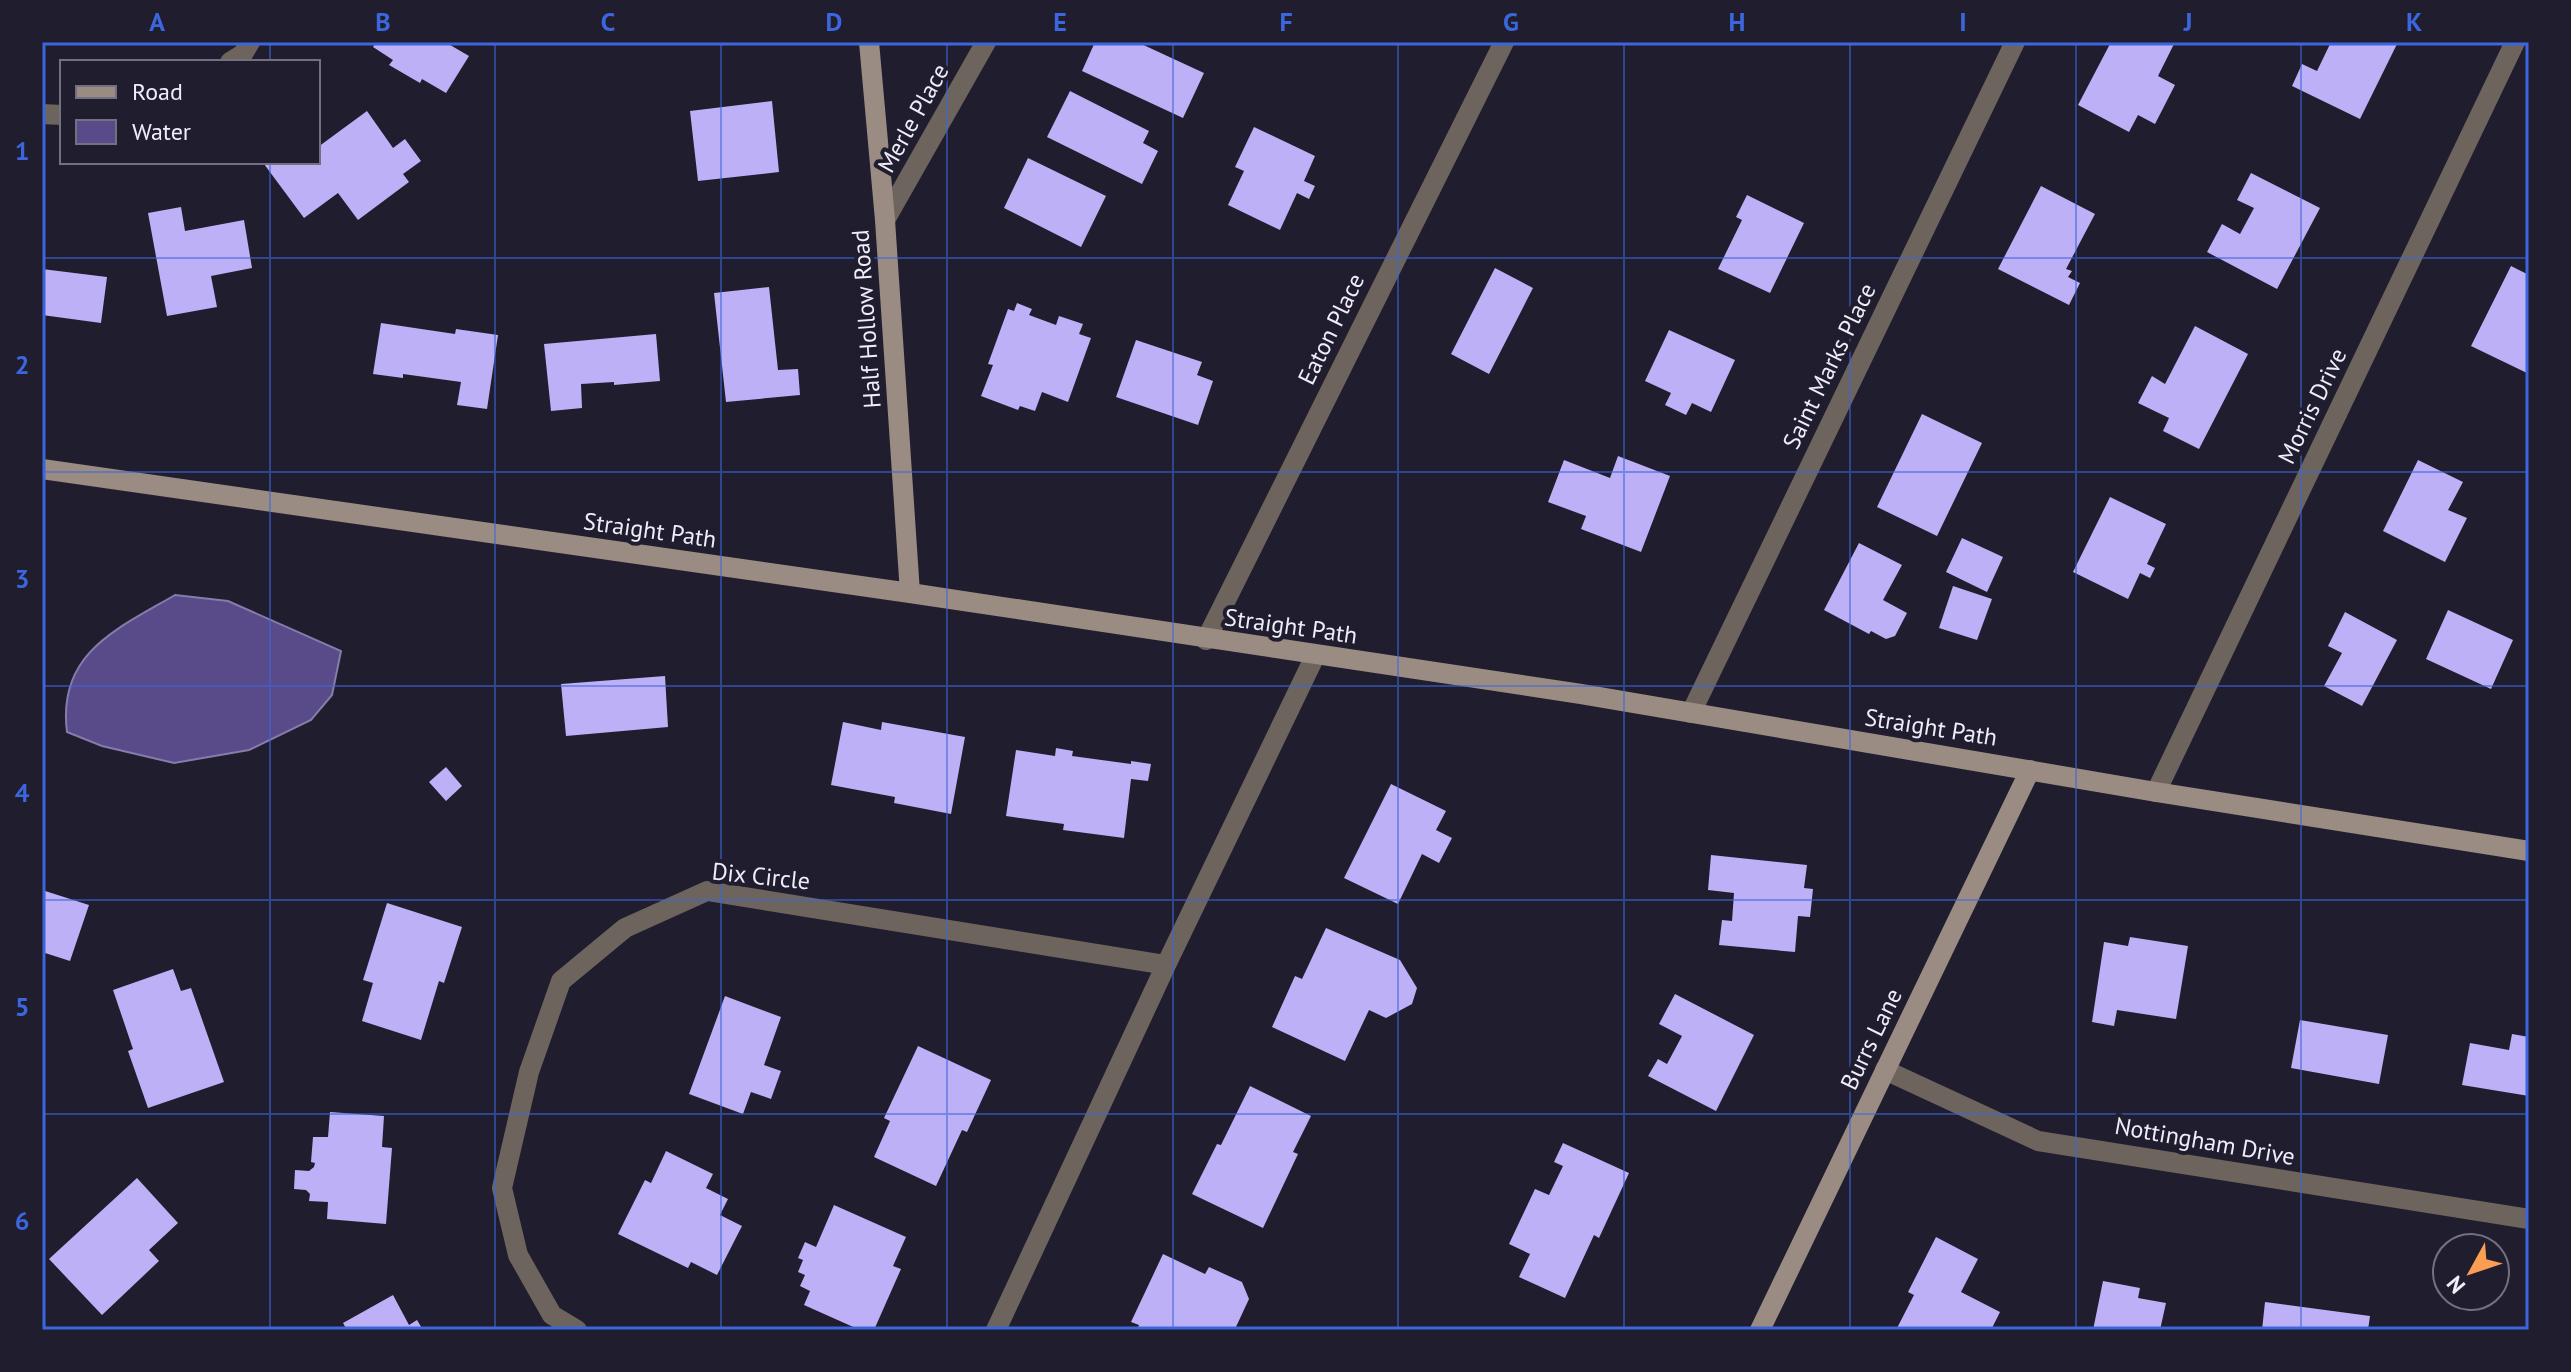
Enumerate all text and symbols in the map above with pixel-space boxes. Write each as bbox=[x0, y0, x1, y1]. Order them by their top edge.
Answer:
text: A bbox=[149, 5, 165, 38]
text: B bbox=[375, 5, 391, 38]
text: C bbox=[601, 5, 615, 38]
text: D bbox=[826, 5, 842, 38]
text: E bbox=[1053, 5, 1067, 38]
text: F bbox=[1279, 5, 1293, 38]
text: G bbox=[1503, 5, 1519, 38]
text: H bbox=[1729, 5, 1745, 38]
text: I bbox=[1959, 5, 1967, 38]
text: J bbox=[2183, 5, 2192, 38]
text: K bbox=[2406, 5, 2422, 38]
street label: Merle Place bbox=[870, 58, 956, 178]
legend bbox=[60, 60, 320, 164]
text: Road bbox=[132, 76, 183, 107]
text: Water bbox=[132, 116, 191, 147]
text: 1 bbox=[15, 134, 29, 167]
street label: Half Hollow Road bbox=[844, 229, 888, 409]
street label: Eaton Place bbox=[1291, 268, 1371, 390]
street label: Saint Marks Place bbox=[1775, 278, 1883, 454]
street label: Morris Drive bbox=[2271, 343, 2353, 469]
text: 2 bbox=[15, 348, 29, 381]
street label: Straight Path bbox=[582, 505, 718, 555]
text: 3 bbox=[15, 562, 29, 595]
street label: Straight Path bbox=[1223, 601, 1359, 651]
street label: Straight Path bbox=[1863, 701, 1999, 753]
text: 4 bbox=[15, 776, 30, 809]
street label: Dix Circle bbox=[710, 855, 812, 897]
street label: Burrs Lane bbox=[1833, 983, 1909, 1095]
text: 5 bbox=[15, 990, 29, 1023]
street label: Nottingham Drive bbox=[2112, 1110, 2298, 1172]
text: 6 bbox=[15, 1204, 29, 1237]
north arrow bbox=[2431, 1232, 2511, 1312]
text: N bbox=[2440, 1270, 2471, 1299]

